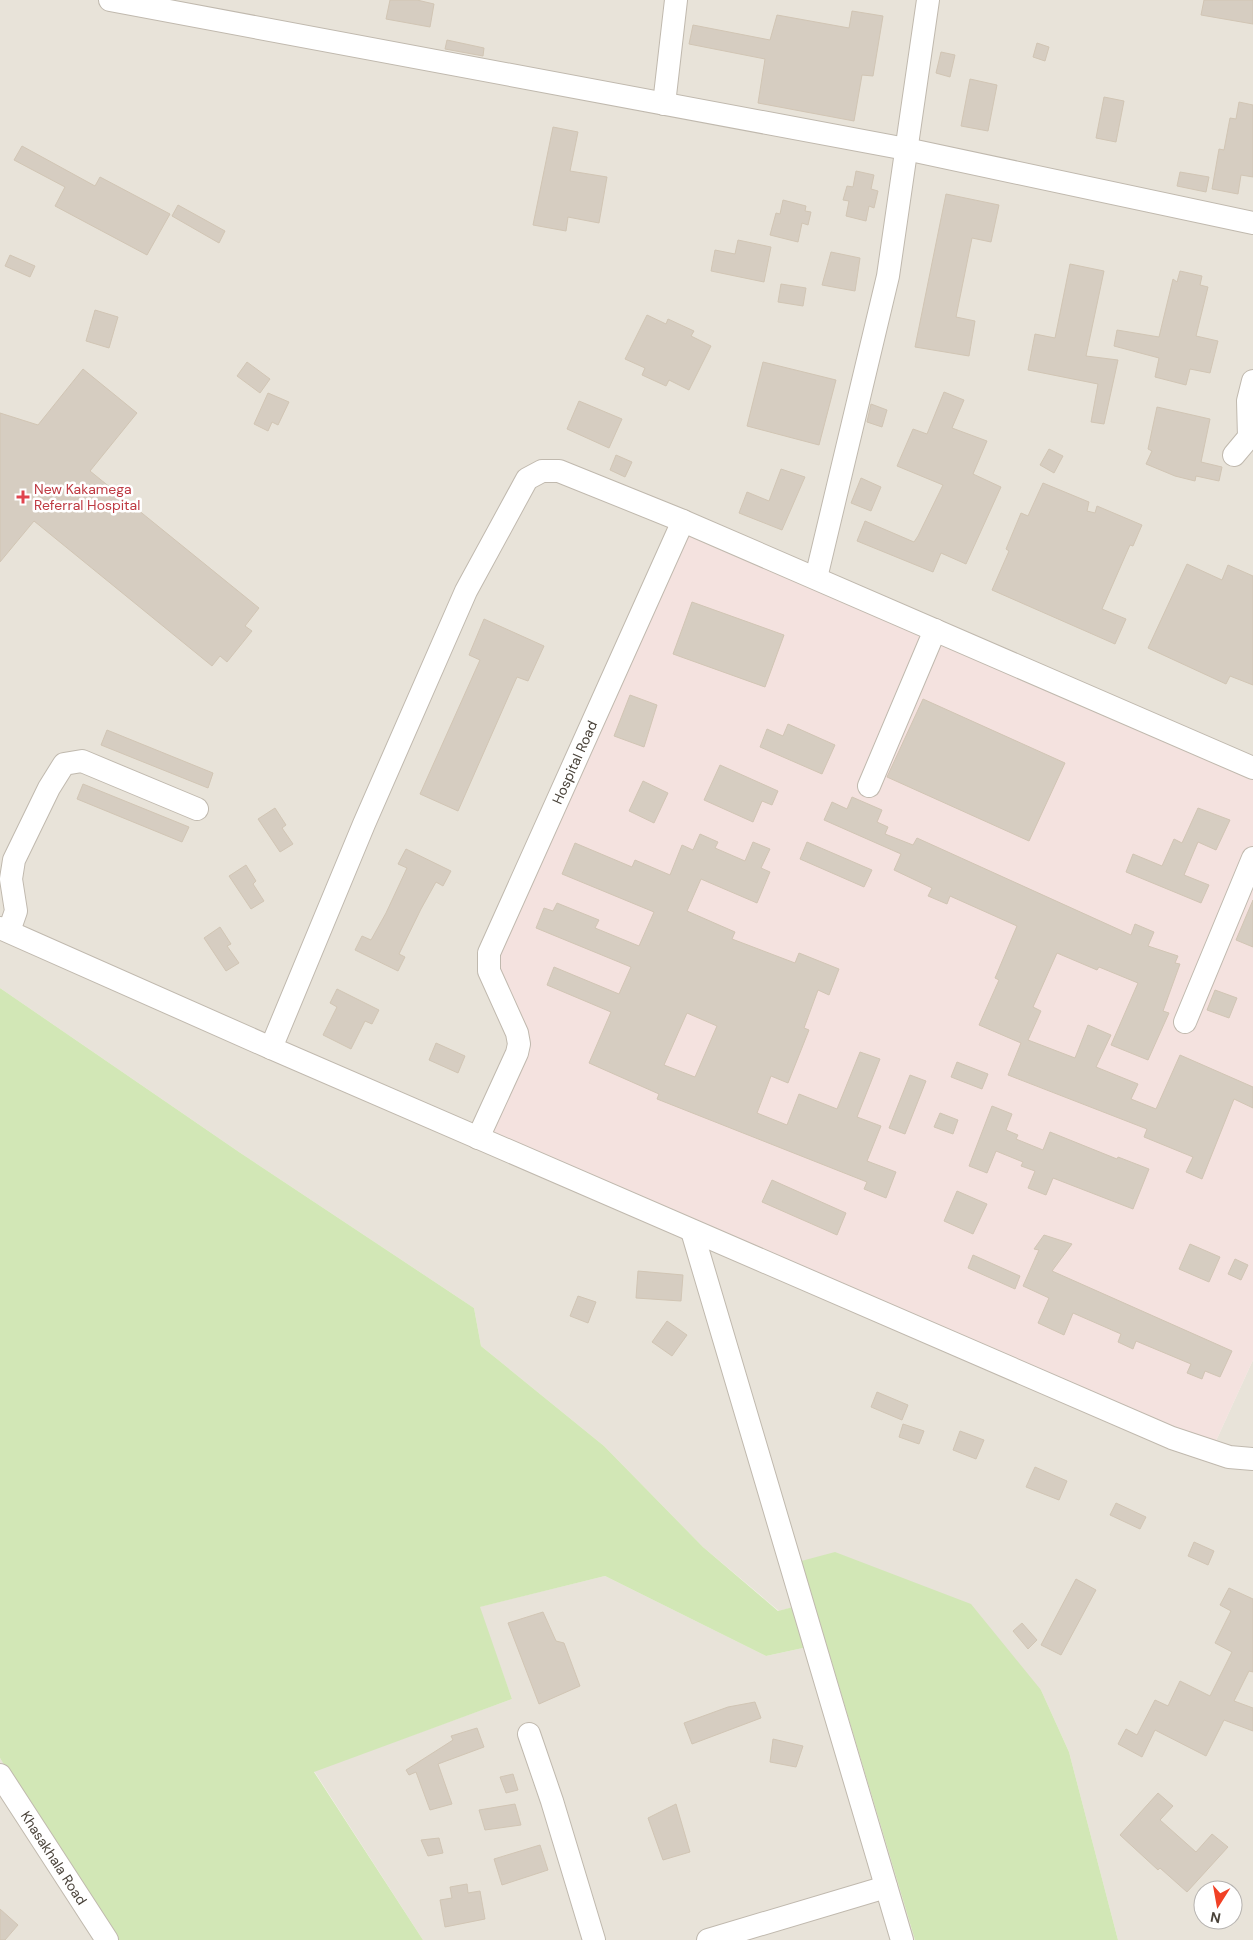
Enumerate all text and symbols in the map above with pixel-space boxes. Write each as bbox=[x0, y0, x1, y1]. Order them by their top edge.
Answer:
place label: New Kakamega Referral Hospital bbox=[34, 480, 140, 514]
marker: New Kakamega Referral Hospital bbox=[16, 490, 30, 504]
street label: Hospital Road bbox=[548, 718, 601, 807]
street label: Khasakhala Road bbox=[17, 1808, 91, 1908]
north arrow bbox=[1193, 1880, 1243, 1930]
text: N bbox=[1209, 1908, 1222, 1928]

